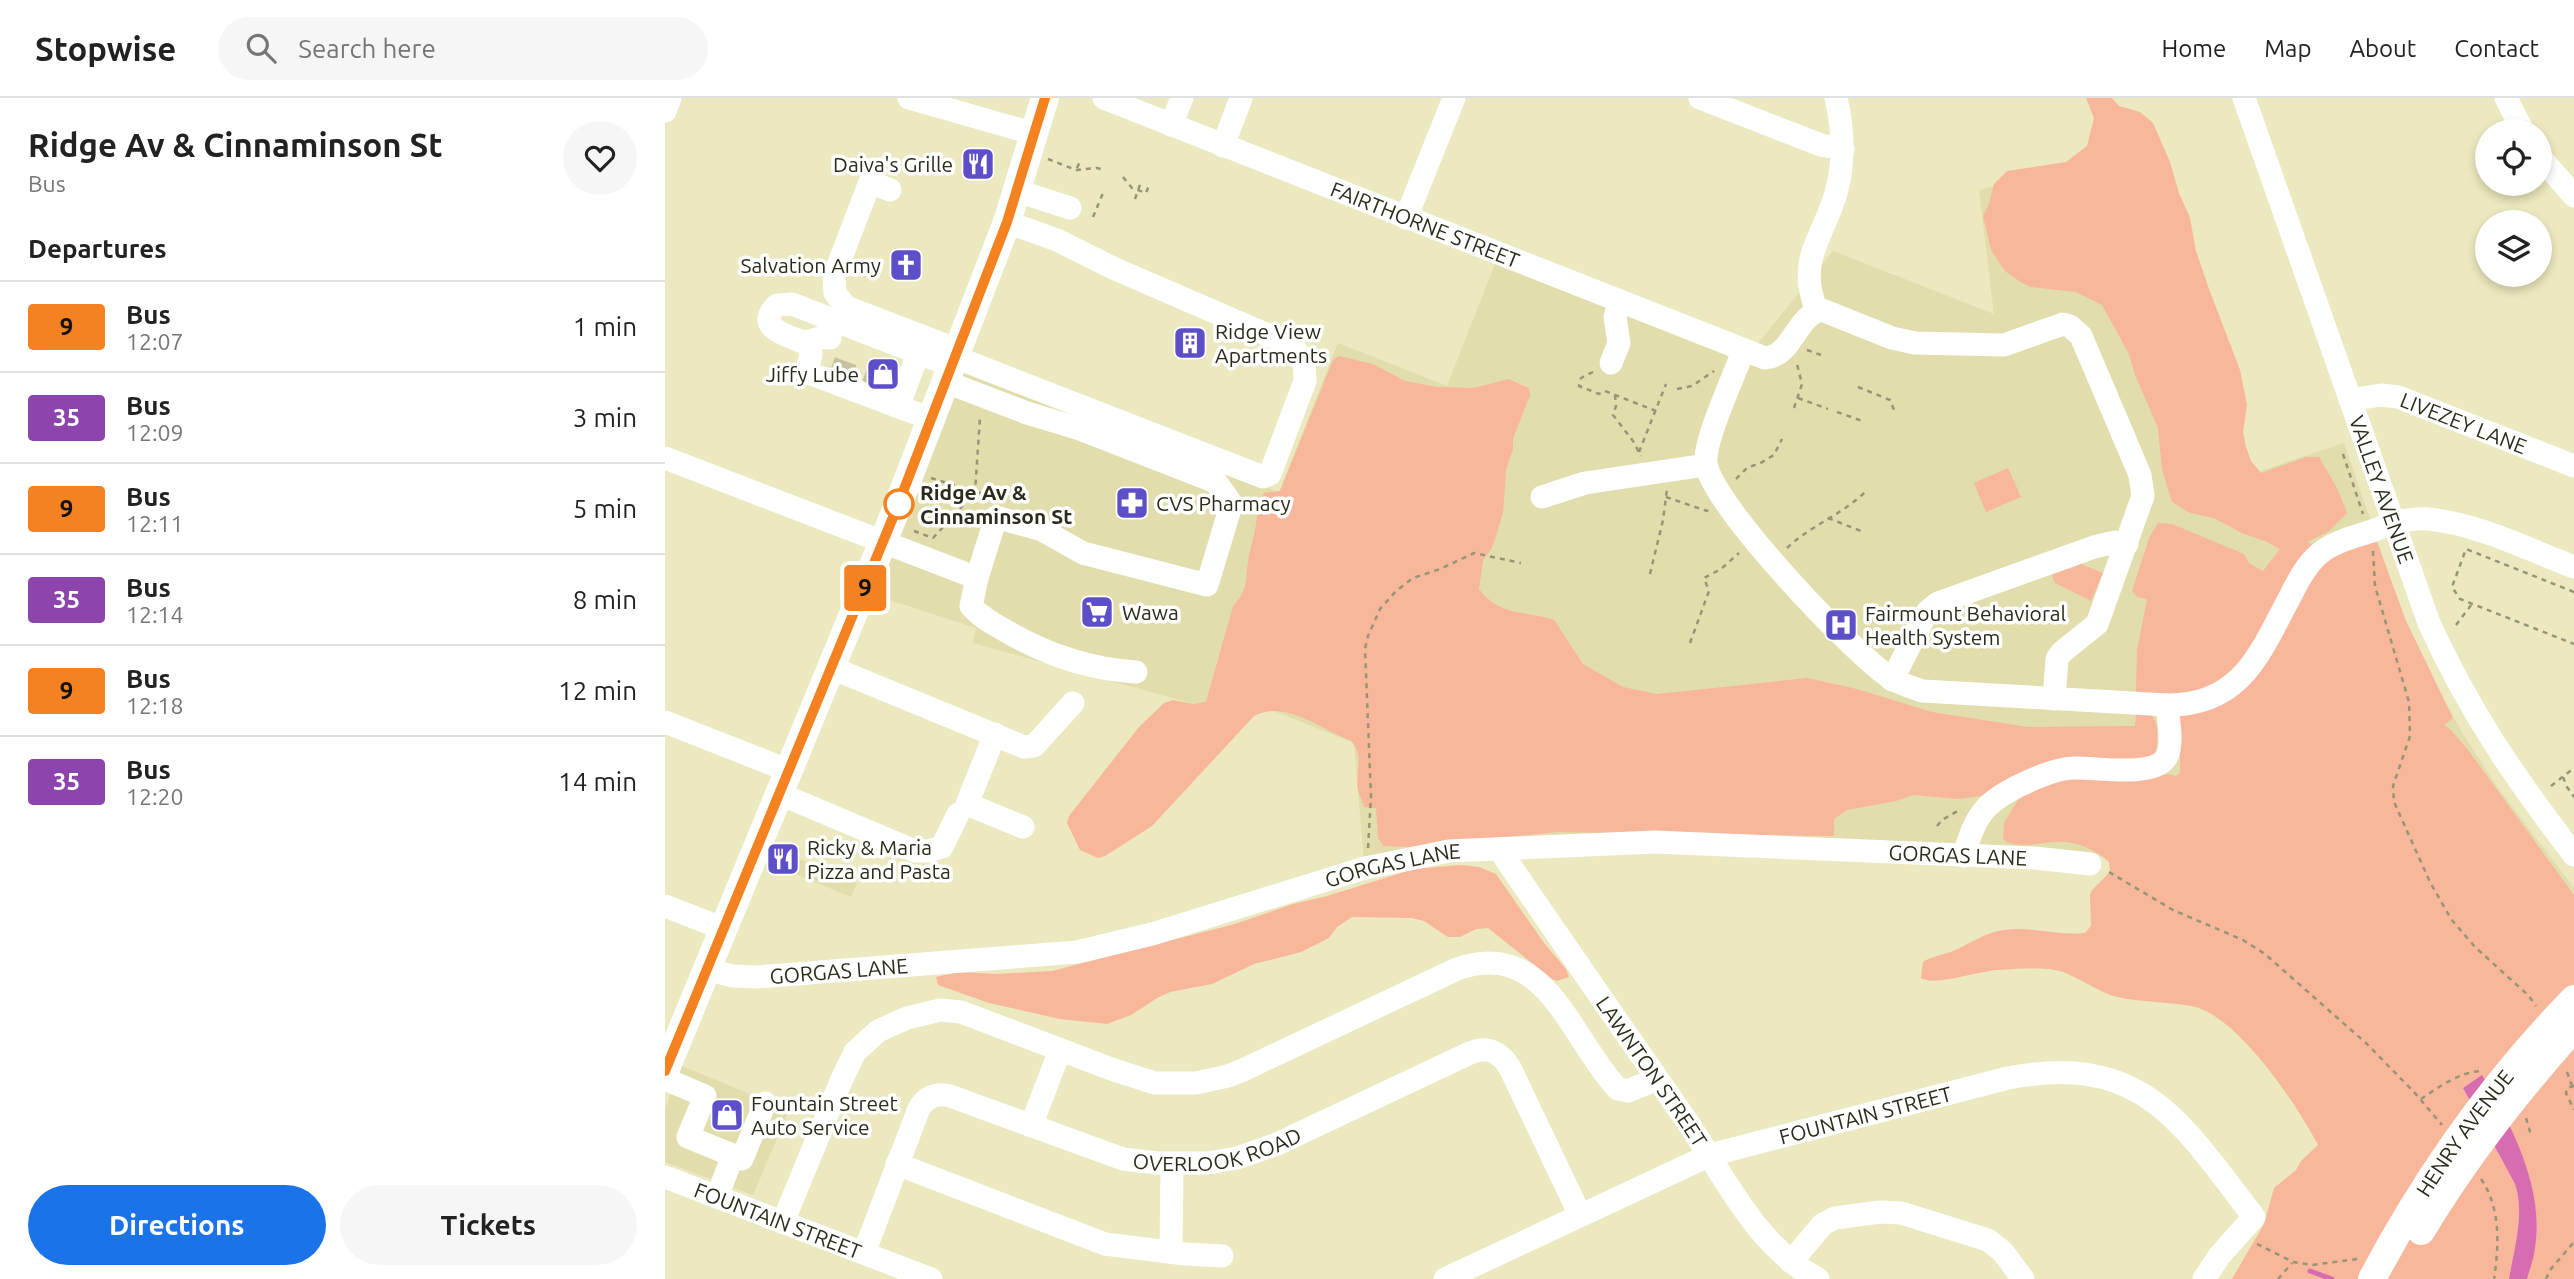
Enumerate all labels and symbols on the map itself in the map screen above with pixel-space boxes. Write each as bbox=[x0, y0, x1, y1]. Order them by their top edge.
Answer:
restaurant icon: Daiva's Grille bbox=[959, 145, 997, 183]
place label: Daiva's Grille bbox=[833, 152, 953, 176]
street label: FAIRTHORNE STREET bbox=[1327, 176, 1523, 272]
church icon: Salvation Army bbox=[887, 246, 925, 284]
place label: Salvation Army bbox=[740, 253, 881, 277]
place label: Ridge View Apartments bbox=[1215, 319, 1327, 367]
building icon: Ridge View Apartments bbox=[1171, 324, 1209, 362]
shop icon: Jiffy Lube bbox=[864, 355, 902, 393]
place label: Jiffy Lube bbox=[766, 362, 859, 386]
street label: LIVEZEY LANE bbox=[2397, 387, 2530, 458]
street label: VALLEY AVENUE bbox=[2345, 412, 2419, 566]
place label: Ridge Av & Cinnaminson St bbox=[920, 480, 1072, 528]
pharmacy icon: CVS Pharmacy bbox=[1113, 484, 1151, 522]
marker: Ridge Av & Cinnaminson St bbox=[884, 489, 914, 519]
place label: CVS Pharmacy bbox=[1156, 491, 1291, 515]
line badge: 9 bbox=[842, 565, 888, 611]
supermarket icon: Wawa bbox=[1078, 593, 1116, 631]
place label: Wawa bbox=[1122, 600, 1179, 624]
place label: Fairmount Behavioral Health System bbox=[1865, 601, 2066, 649]
hospital icon: Fairmount Behavioral Health System bbox=[1822, 606, 1860, 644]
place label: Ricky & Maria Pizza and Pasta bbox=[807, 835, 951, 883]
street label: GORGAS LANE bbox=[1322, 839, 1461, 892]
restaurant icon: Ricky & Maria Pizza and Pasta bbox=[764, 840, 802, 878]
street label: GORGAS LANE bbox=[1888, 840, 2028, 870]
street label: GORGAS LANE bbox=[769, 953, 909, 988]
street label: LAWNTON STREET bbox=[1592, 992, 1713, 1151]
street label: HENRY AVENUE bbox=[2411, 1065, 2518, 1201]
street label: FOUNTAIN STREET bbox=[1777, 1081, 1954, 1149]
place label: Fountain Street Auto Service bbox=[751, 1091, 898, 1139]
shop icon: Fountain Street Auto Service bbox=[708, 1096, 746, 1134]
street label: OVERLOOK ROAD bbox=[1132, 1122, 1305, 1176]
street label: FOUNTAIN STREET bbox=[691, 1177, 865, 1263]

